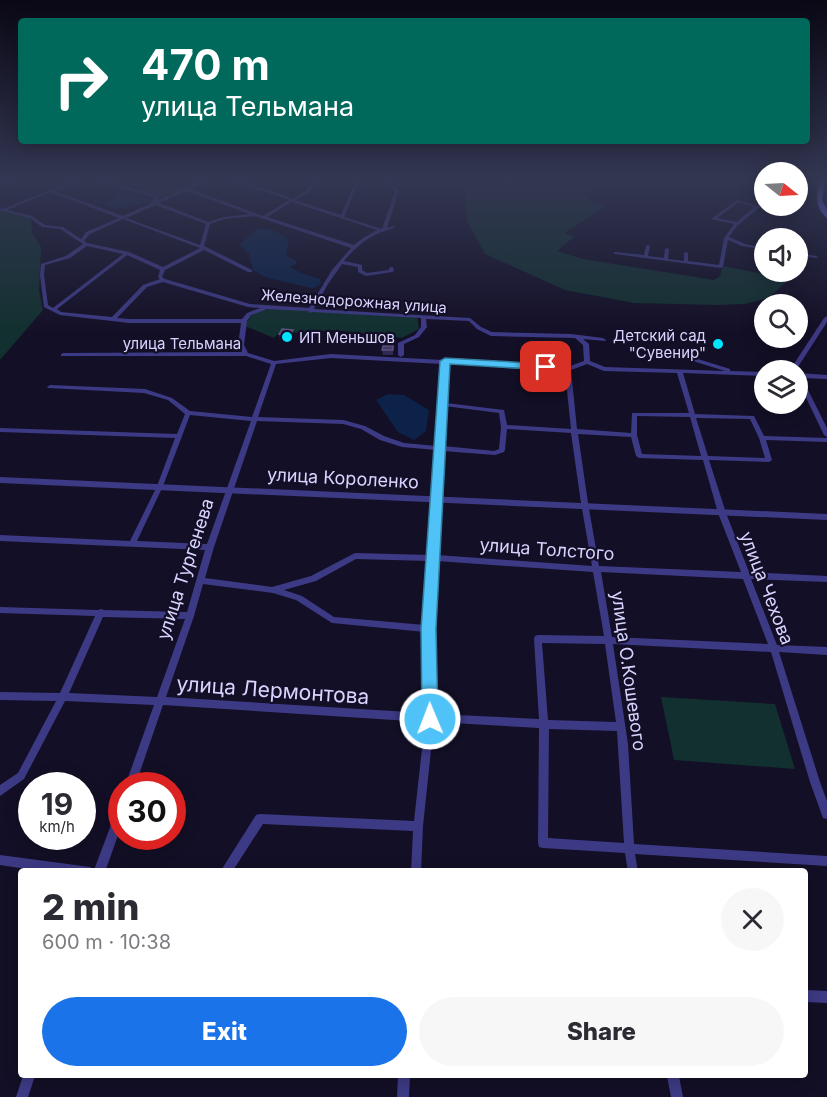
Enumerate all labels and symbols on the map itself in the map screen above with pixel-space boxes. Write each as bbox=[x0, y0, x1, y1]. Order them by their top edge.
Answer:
north arrow bbox=[754, 162, 808, 216]
street label: Железнодорожная улица bbox=[260, 285, 448, 317]
place label: Детский сад "Сувенир" bbox=[613, 326, 706, 362]
place label: ИП Меньшов bbox=[299, 328, 395, 347]
marker: ИП Меньшов bbox=[280, 330, 294, 344]
street label: улица Тельмана bbox=[123, 334, 241, 353]
marker: Детский сад "Сувенир" bbox=[711, 337, 725, 351]
pin bbox=[520, 341, 571, 392]
street label: улица Короленко bbox=[267, 464, 419, 492]
street label: улица Тургенева bbox=[152, 496, 218, 642]
street label: улица Чехова bbox=[736, 528, 798, 648]
street label: улица Толстого bbox=[479, 534, 615, 564]
street label: улица О.Кошевого bbox=[607, 590, 651, 752]
street label: улица Лермонтова bbox=[176, 671, 370, 709]
position arrow bbox=[398, 687, 462, 751]
speed limit sign: 30 bbox=[108, 772, 186, 850]

